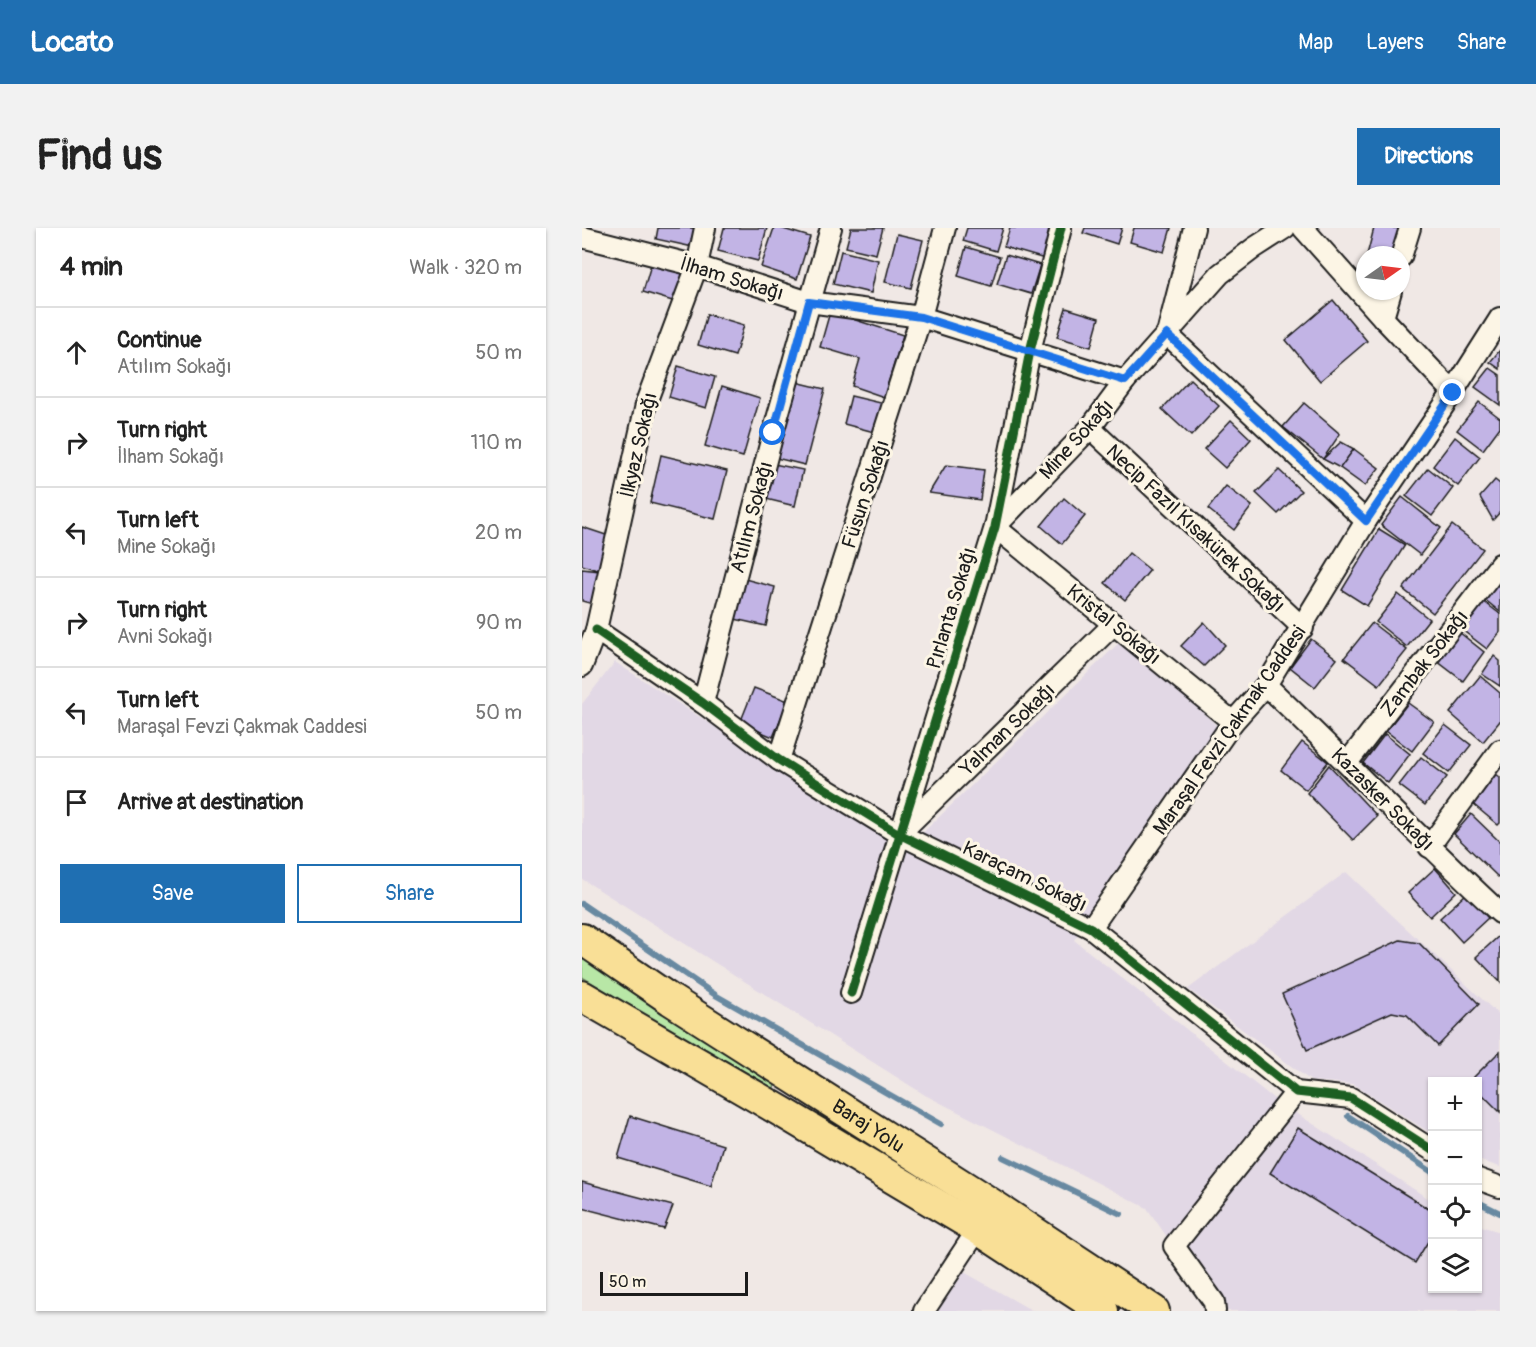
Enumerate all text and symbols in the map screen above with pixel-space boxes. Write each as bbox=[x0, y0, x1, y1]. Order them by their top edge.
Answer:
text: Locato bbox=[30, 25, 114, 60]
text: Map bbox=[1298, 29, 1333, 56]
text: Layers bbox=[1366, 29, 1424, 56]
text: Share bbox=[1457, 29, 1506, 56]
button: Directions bbox=[1357, 128, 1500, 185]
text: Find us bbox=[36, 130, 162, 182]
north arrow bbox=[1356, 246, 1410, 300]
text: 4 min bbox=[60, 251, 123, 283]
street label: İlham Sokağı bbox=[677, 251, 787, 306]
text: Walk · 320 m bbox=[409, 255, 522, 280]
text: Continue bbox=[117, 326, 201, 354]
icon: ahead bbox=[60, 336, 93, 369]
text: 50 m bbox=[475, 340, 522, 365]
text: Atılım Sokağı bbox=[117, 354, 232, 379]
route end bbox=[1439, 379, 1465, 405]
street label: İlkyaz Sokağı bbox=[614, 390, 663, 500]
street label: Mine Sokağı bbox=[1034, 394, 1119, 485]
text: Turn right bbox=[117, 416, 207, 444]
route start bbox=[759, 419, 785, 445]
icon: right bbox=[60, 426, 93, 459]
text: 110 m bbox=[471, 430, 522, 455]
street label: Füsun Sokağı bbox=[836, 437, 895, 552]
street label: Necip Fazıl Kısakürek Sokağı bbox=[1101, 439, 1290, 618]
text: İlham Sokağı bbox=[117, 444, 224, 469]
street label: Atılım Sokağı bbox=[725, 459, 778, 576]
text: Turn left bbox=[117, 506, 199, 534]
icon: left bbox=[60, 516, 93, 549]
text: 20 m bbox=[475, 520, 522, 545]
text: Mine Sokağı bbox=[117, 534, 216, 559]
street label: Pırlanta Sokağı bbox=[921, 544, 982, 672]
street label: Kristal Sokağı bbox=[1062, 579, 1166, 670]
text: Turn right bbox=[117, 596, 207, 624]
street label: Zambak Sokağı bbox=[1375, 605, 1474, 722]
icon: right bbox=[60, 606, 93, 639]
text: 90 m bbox=[476, 610, 522, 635]
street label: Maraşal Fevzi Çakmak Caddesi bbox=[1148, 621, 1311, 840]
text: Avni Sokağı bbox=[117, 624, 213, 649]
street label: Yalman Sokağı bbox=[954, 678, 1060, 782]
text: Turn left bbox=[117, 686, 199, 714]
icon: left bbox=[60, 696, 93, 729]
text: 50 m bbox=[475, 700, 522, 725]
text: Maraşal Fevzi Çakmak Caddesi bbox=[117, 714, 367, 739]
street label: Kazasker Sokağı bbox=[1326, 743, 1439, 856]
icon: arrive bbox=[60, 786, 93, 819]
text: Arrive at destination bbox=[117, 788, 303, 816]
street label: Karaçam Sokağı bbox=[958, 836, 1091, 917]
button: Save bbox=[60, 864, 285, 923]
button: Share bbox=[297, 864, 522, 923]
map controls bbox=[1428, 1077, 1482, 1293]
button: + bbox=[1428, 1077, 1482, 1131]
street label: Baraj Yolu bbox=[827, 1094, 909, 1159]
button: − bbox=[1428, 1131, 1482, 1185]
button: locate bbox=[1428, 1185, 1482, 1239]
button: layers bbox=[1428, 1239, 1482, 1293]
scale bar bbox=[600, 1269, 748, 1296]
text: 50 m bbox=[609, 1272, 646, 1292]

